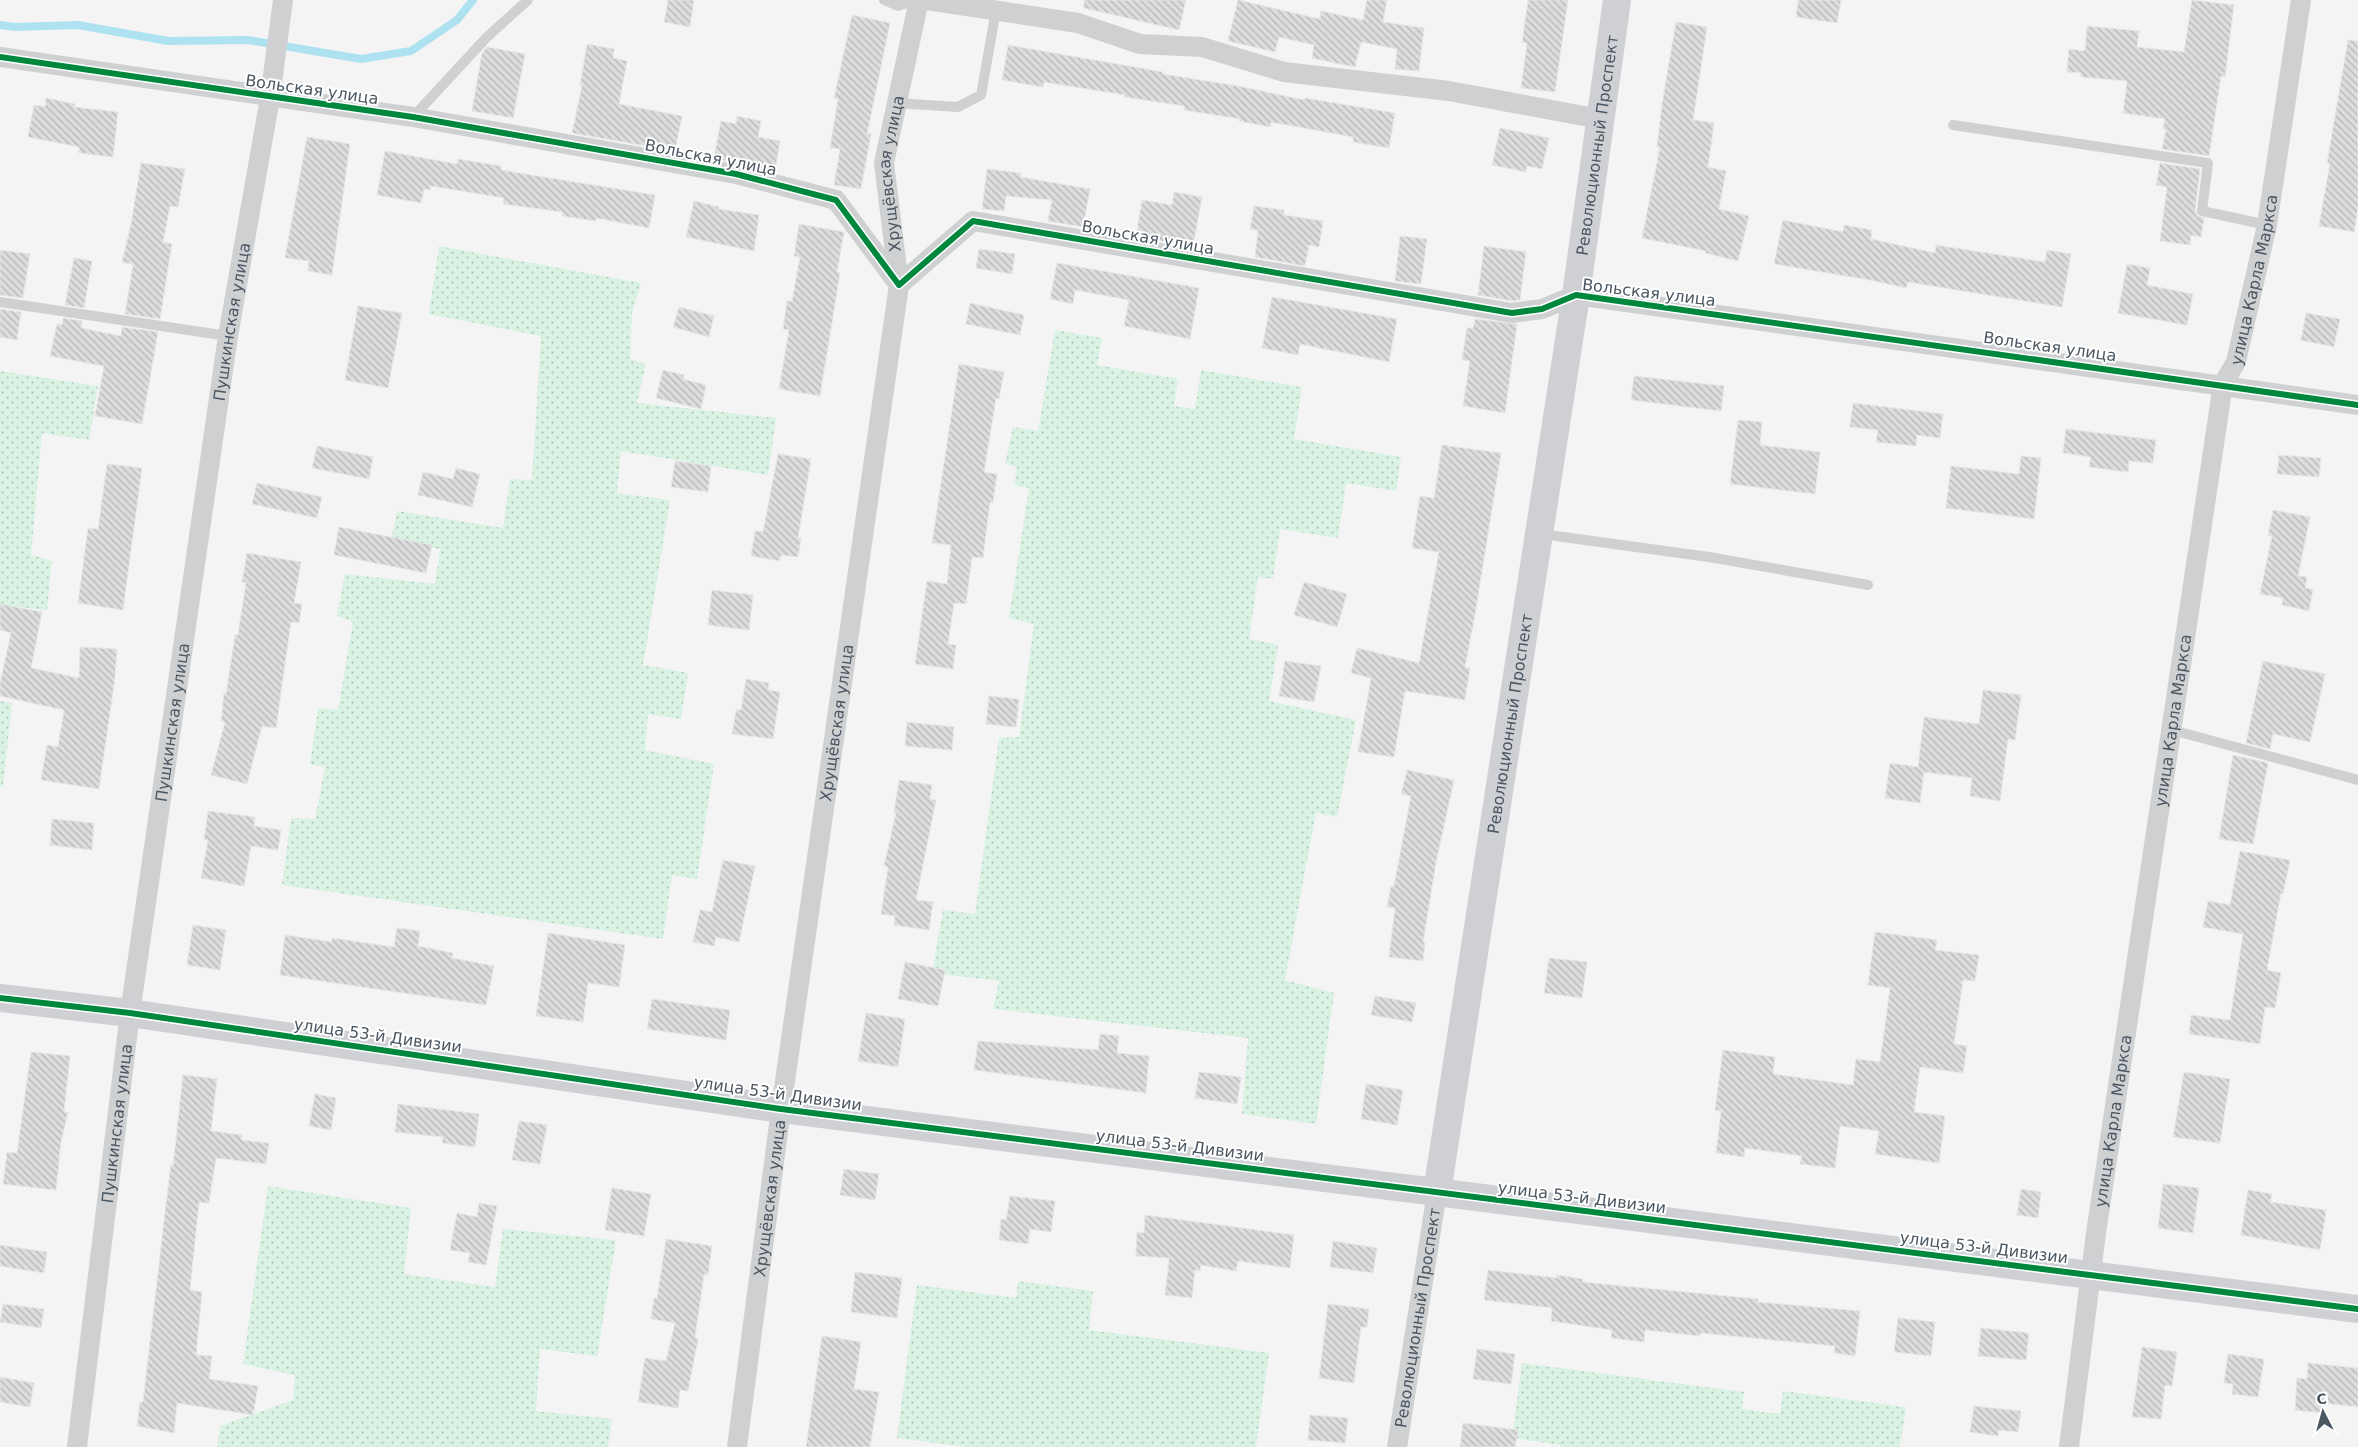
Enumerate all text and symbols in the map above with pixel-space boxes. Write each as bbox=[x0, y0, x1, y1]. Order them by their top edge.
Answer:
street label: Революционный Проспект bbox=[1573, 34, 1622, 257]
street label: Вольская улица bbox=[244, 71, 380, 108]
street label: Хрущёвская улица bbox=[875, 93, 908, 253]
street label: Вольская улица bbox=[643, 135, 779, 180]
street label: улица Карла Маркса bbox=[2227, 193, 2282, 367]
street label: Вольская улица bbox=[1080, 216, 1216, 258]
street label: Пушкинская улица bbox=[210, 241, 254, 402]
street label: Вольская улица bbox=[1581, 275, 1717, 310]
street label: Вольская улица bbox=[1982, 328, 2118, 365]
street label: Революционный Проспект bbox=[1484, 612, 1537, 835]
street label: улица Карла Маркса bbox=[2151, 633, 2195, 808]
street label: Пушкинская улица bbox=[152, 642, 193, 803]
street label: Хрущёвская улица bbox=[816, 643, 857, 803]
street label: улица 53-й Дивизии bbox=[293, 1014, 463, 1057]
street label: улица Карла Маркса bbox=[2091, 1033, 2136, 1209]
street label: Пушкинская улица bbox=[98, 1043, 136, 1204]
street label: улица 53-й Дивизии bbox=[693, 1072, 863, 1115]
street label: Хрущёвская улица bbox=[750, 1118, 790, 1278]
street label: улица 53-й Дивизии bbox=[1095, 1126, 1265, 1165]
street label: улица 53-й Дивизии bbox=[1497, 1178, 1667, 1217]
street label: Революционный Проспект bbox=[1391, 1206, 1444, 1429]
street label: улица 53-й Дивизии bbox=[1899, 1228, 2069, 1267]
north arrow bbox=[2298, 1387, 2348, 1437]
text: С bbox=[2316, 1391, 2328, 1408]

